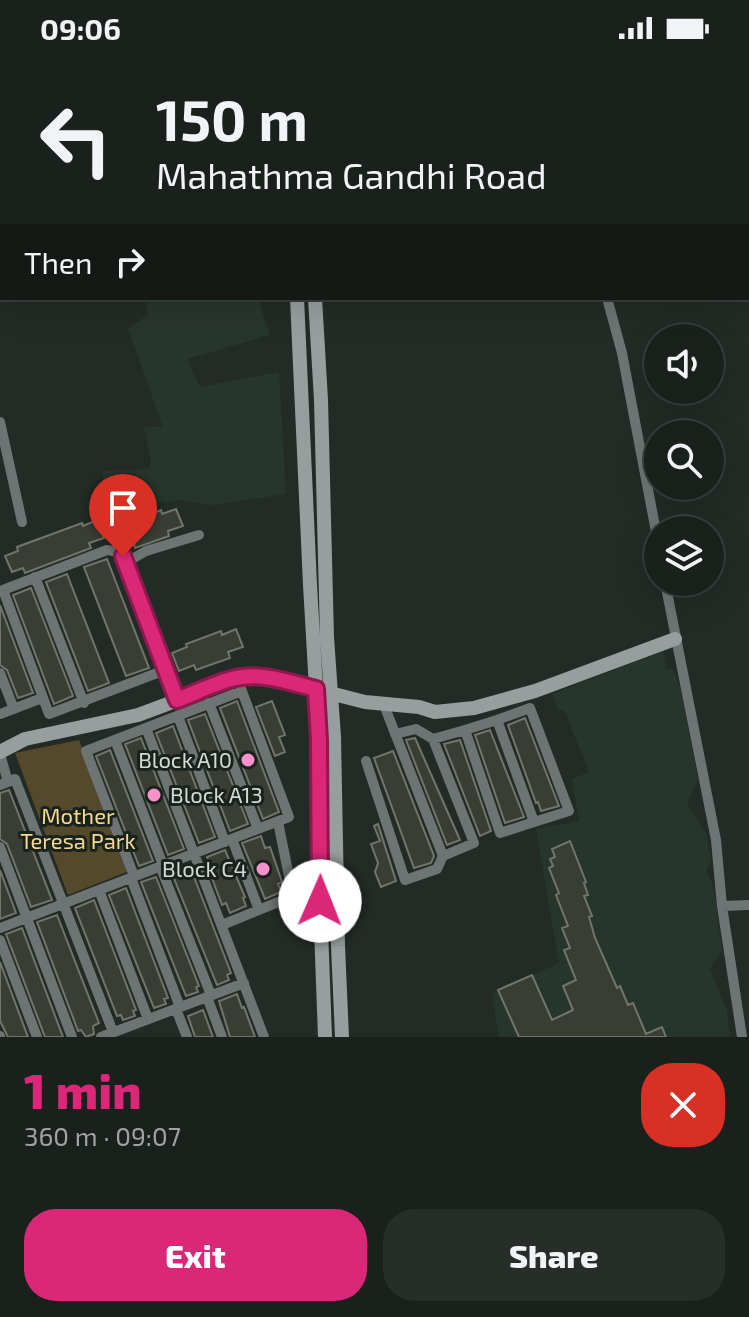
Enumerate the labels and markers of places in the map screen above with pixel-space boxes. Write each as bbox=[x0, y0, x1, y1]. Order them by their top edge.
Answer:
pin bbox=[89, 474, 157, 556]
place label: Block A10 bbox=[138, 746, 232, 772]
marker: Block A10 bbox=[239, 751, 257, 769]
place label: Block A13 bbox=[170, 781, 263, 807]
marker: Block A13 bbox=[145, 786, 163, 804]
place label: Block C4 bbox=[162, 855, 247, 881]
marker: Block C4 bbox=[254, 860, 272, 878]

